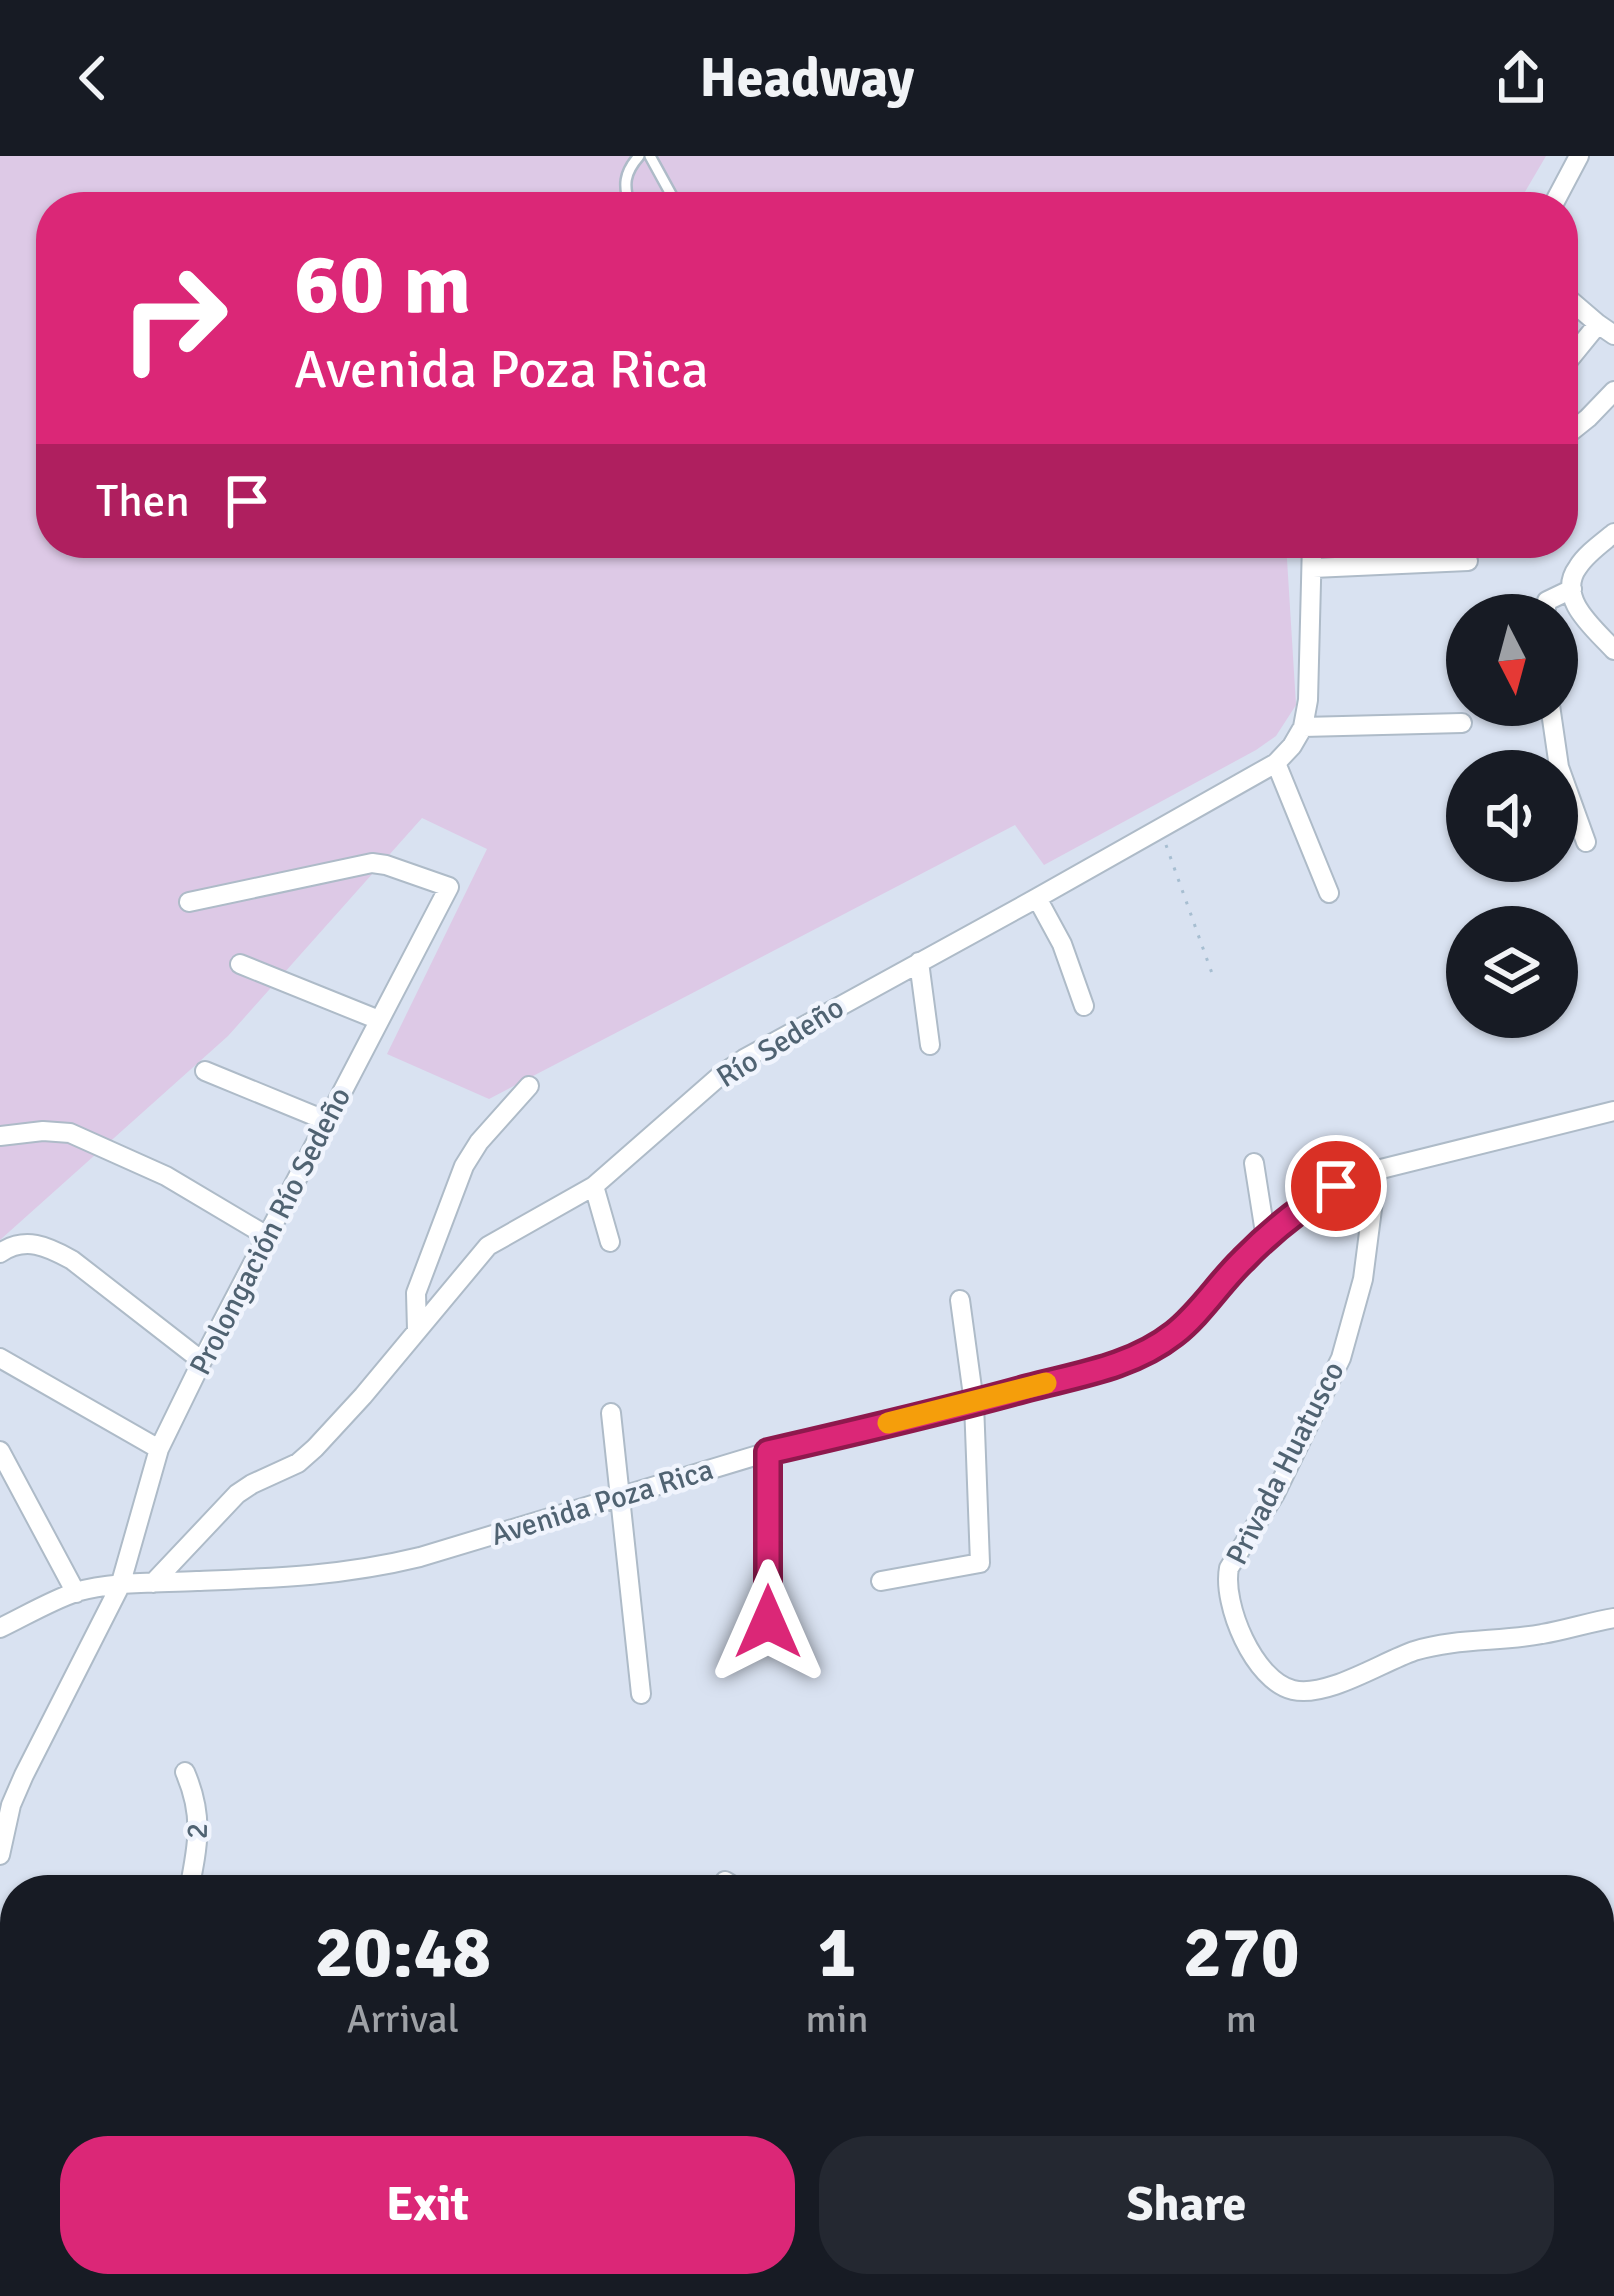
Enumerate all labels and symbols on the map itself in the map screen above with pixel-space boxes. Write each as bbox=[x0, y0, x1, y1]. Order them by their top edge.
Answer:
north arrow bbox=[1446, 594, 1578, 726]
street label: Río Sedeño bbox=[710, 989, 851, 1096]
street label: Prolongación Río Sedeño bbox=[182, 1081, 359, 1381]
pin bbox=[1285, 1135, 1387, 1237]
street label: Privada Huatusco bbox=[1218, 1355, 1353, 1571]
street label: Avenida Poza Rica bbox=[487, 1451, 718, 1554]
position arrow bbox=[705, 1559, 831, 1685]
street label: 2 bbox=[179, 1823, 216, 1839]

